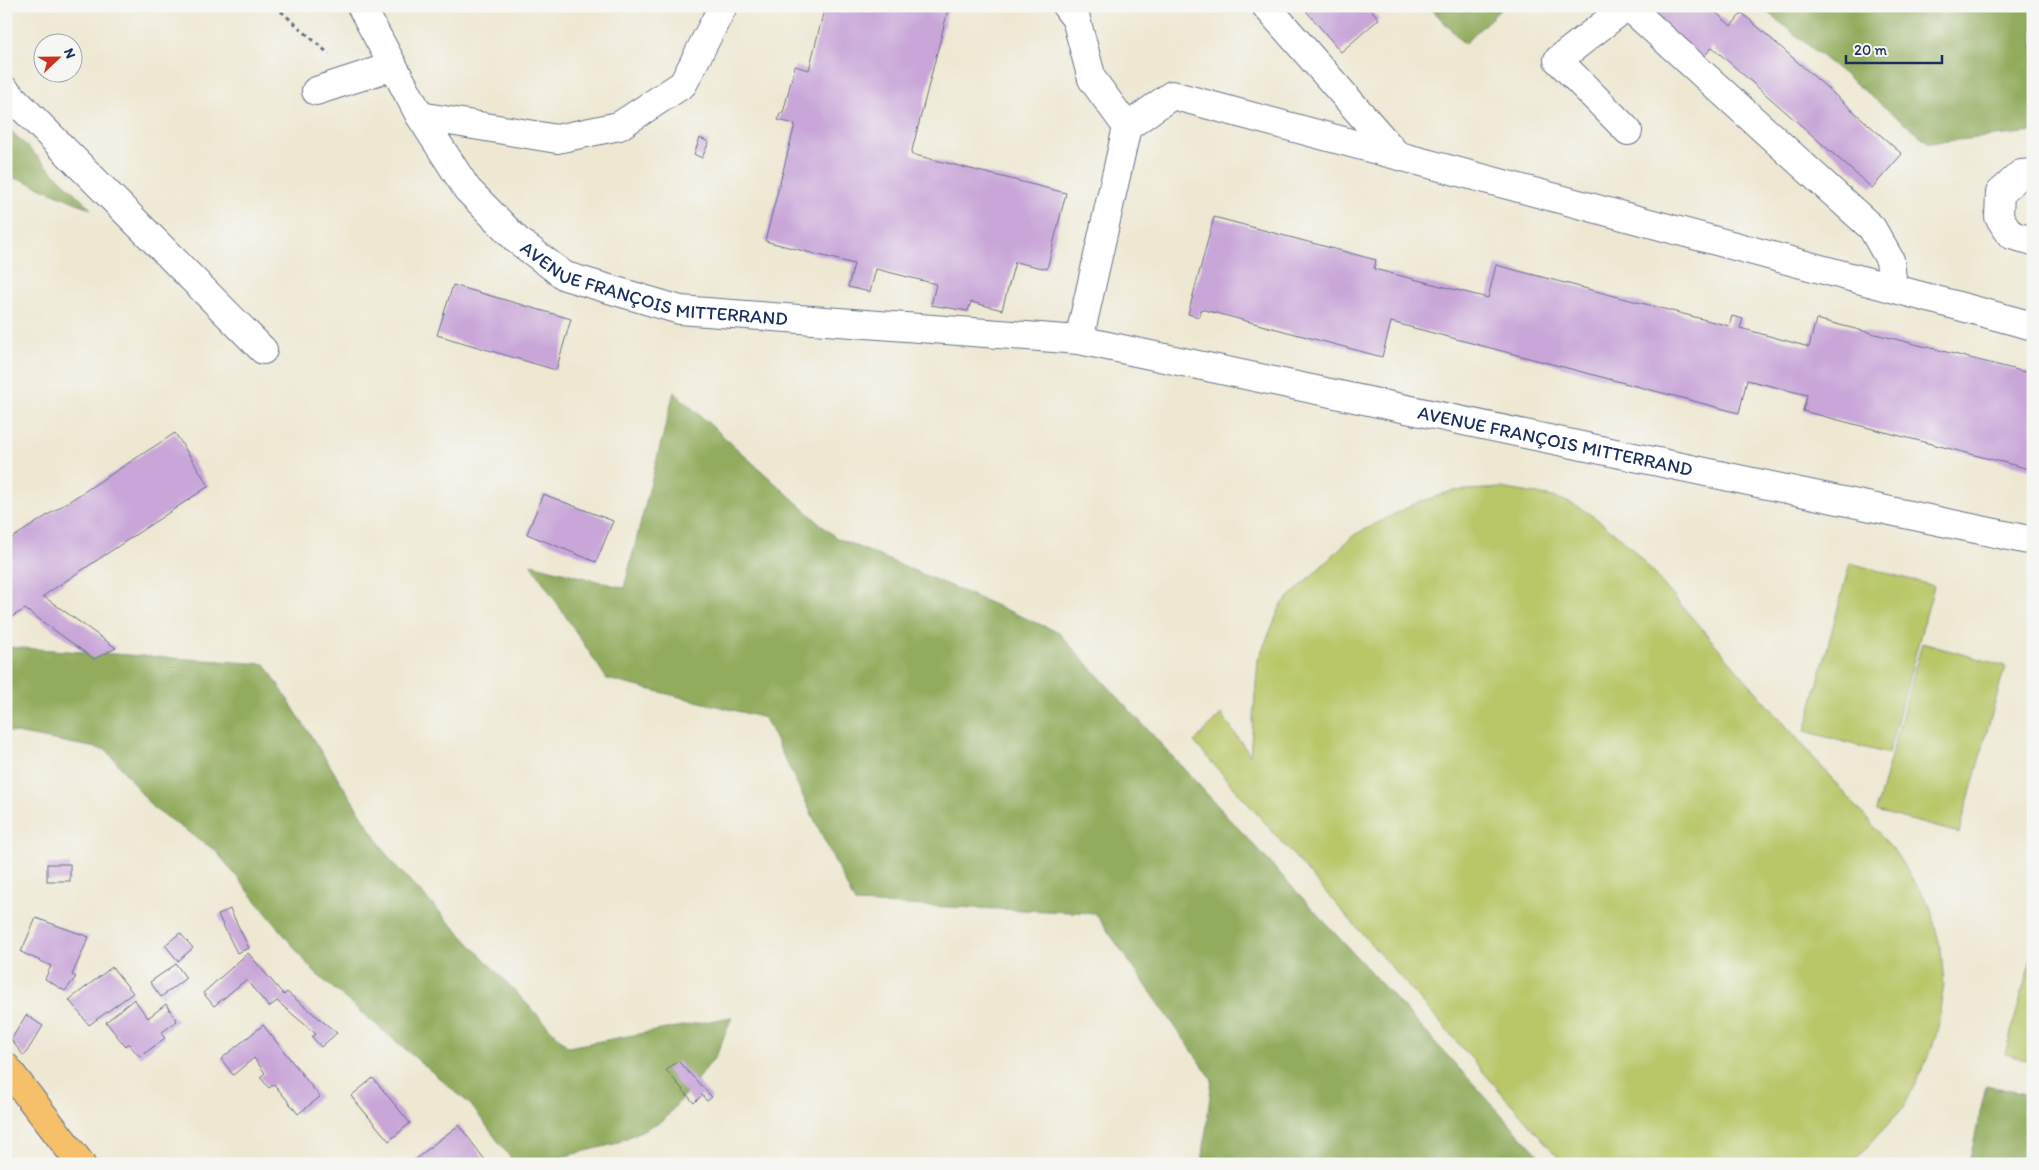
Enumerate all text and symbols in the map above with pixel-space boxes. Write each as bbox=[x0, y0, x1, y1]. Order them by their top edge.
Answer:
north arrow bbox=[32, 32, 82, 82]
scale bar bbox=[1846, 32, 1943, 64]
text: 20 m bbox=[1854, 41, 1888, 59]
text: N bbox=[60, 46, 79, 61]
street label: AVENUE FRANÇOIS MITTERRAND bbox=[516, 235, 789, 330]
street label: AVENUE FRANÇOIS MITTERRAND bbox=[1416, 400, 1695, 481]

